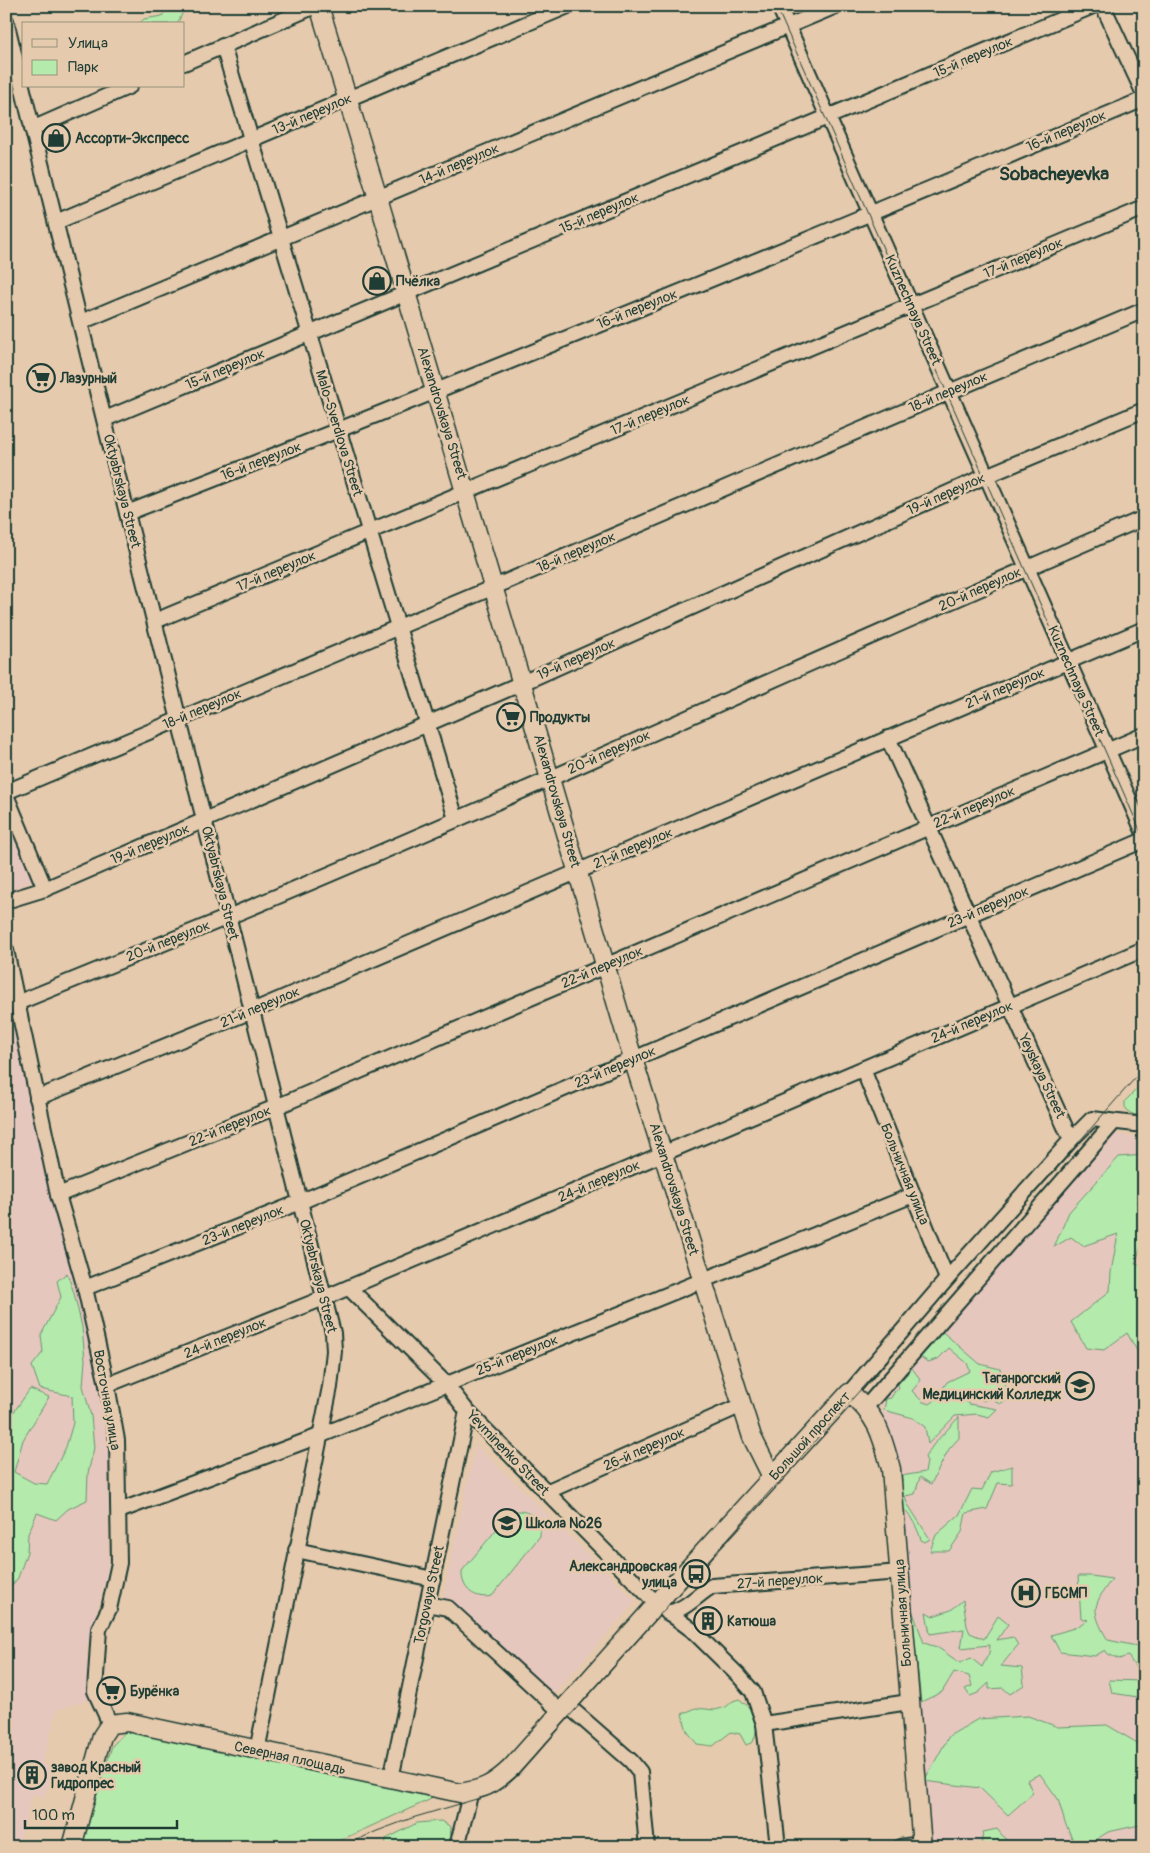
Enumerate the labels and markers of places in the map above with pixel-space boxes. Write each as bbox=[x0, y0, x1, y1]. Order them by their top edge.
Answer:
shop icon: Ассорти-Экспресс bbox=[41, 123, 71, 153]
place label: Ассорти-Экспресс bbox=[75, 130, 189, 147]
shop icon: Пчёлка bbox=[362, 266, 392, 296]
place label: Пчёлка bbox=[396, 273, 441, 290]
supermarket icon: Лазурный bbox=[26, 363, 56, 393]
place label: Лазурный bbox=[59, 370, 117, 387]
supermarket icon: Продукты bbox=[496, 702, 526, 732]
place label: Продукты bbox=[530, 709, 590, 726]
place label: Таганрогский Медицинский Колледж bbox=[923, 1370, 1062, 1403]
school or university icon: Таганрогский Медицинский Колледж bbox=[1065, 1371, 1095, 1401]
school or university icon: Школа №26 bbox=[492, 1508, 522, 1538]
place label: Школа №26 bbox=[525, 1515, 602, 1532]
place label: Александровская улица bbox=[569, 1558, 677, 1591]
bus stop icon: Александровская улица bbox=[681, 1559, 711, 1589]
hospital icon: ГБСМП bbox=[1011, 1578, 1041, 1608]
place label: ГБСМП bbox=[1045, 1585, 1088, 1602]
building icon: Катюша bbox=[693, 1606, 723, 1636]
place label: Катюша bbox=[727, 1613, 776, 1630]
supermarket icon: Бурёнка bbox=[96, 1676, 126, 1706]
place label: Бурёнка bbox=[130, 1683, 180, 1700]
place label: завод Красный Гидропрес bbox=[51, 1759, 141, 1792]
building icon: завод Красный Гидропрес bbox=[17, 1760, 47, 1790]

